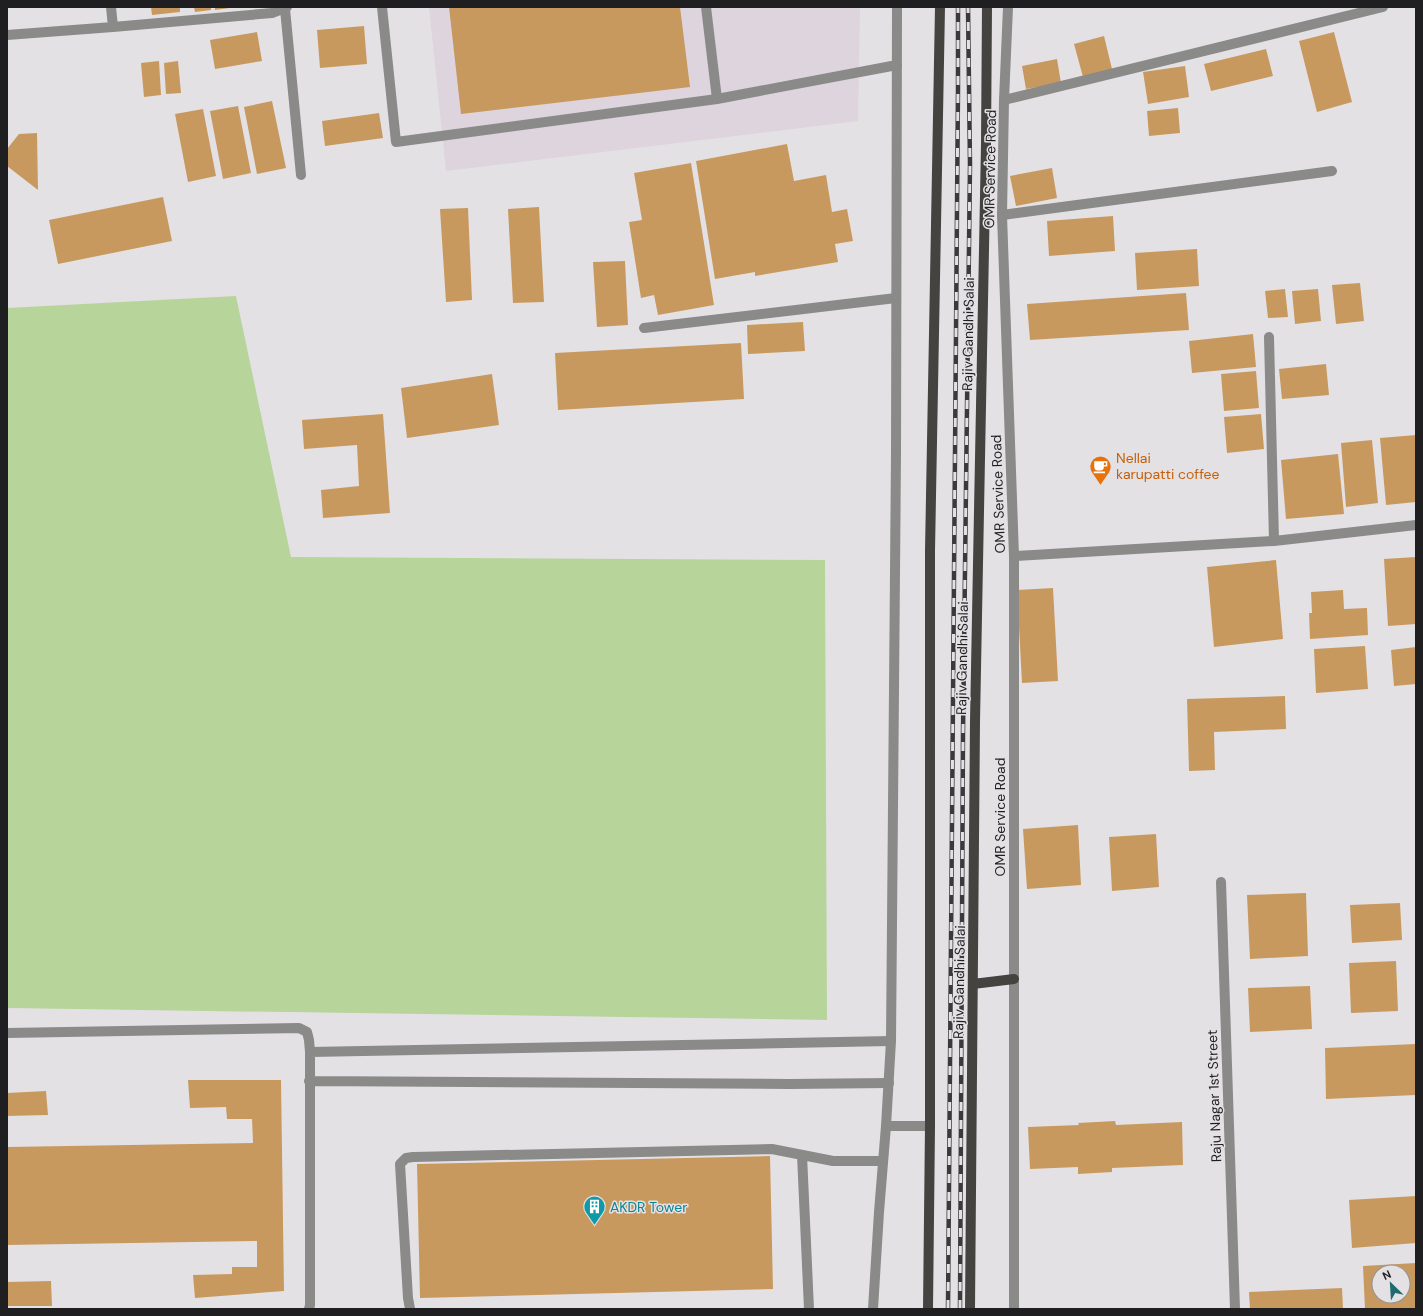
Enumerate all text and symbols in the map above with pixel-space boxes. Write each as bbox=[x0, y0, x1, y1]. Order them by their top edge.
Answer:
street label: OMR Service Road bbox=[980, 109, 1000, 229]
street label: Rajiv Gandhi Salai bbox=[958, 277, 978, 391]
street label: OMR Service Road bbox=[987, 434, 1009, 554]
place label: Nellai karupatti coffee bbox=[1116, 449, 1220, 483]
cafe icon: Nellai karupatti coffee bbox=[1088, 453, 1114, 486]
street label: Rajiv Gandhi Salai bbox=[952, 601, 972, 715]
street label: OMR Service Road bbox=[991, 758, 1009, 876]
street label: Rajiv Gandhi Salai bbox=[949, 925, 969, 1039]
street label: Raju Nagar 1st Street bbox=[1203, 1029, 1225, 1163]
building icon: AKDR Tower bbox=[582, 1194, 608, 1227]
place label: AKDR Tower bbox=[610, 1198, 687, 1216]
north arrow bbox=[1371, 1264, 1411, 1304]
text: N bbox=[1380, 1267, 1393, 1283]

